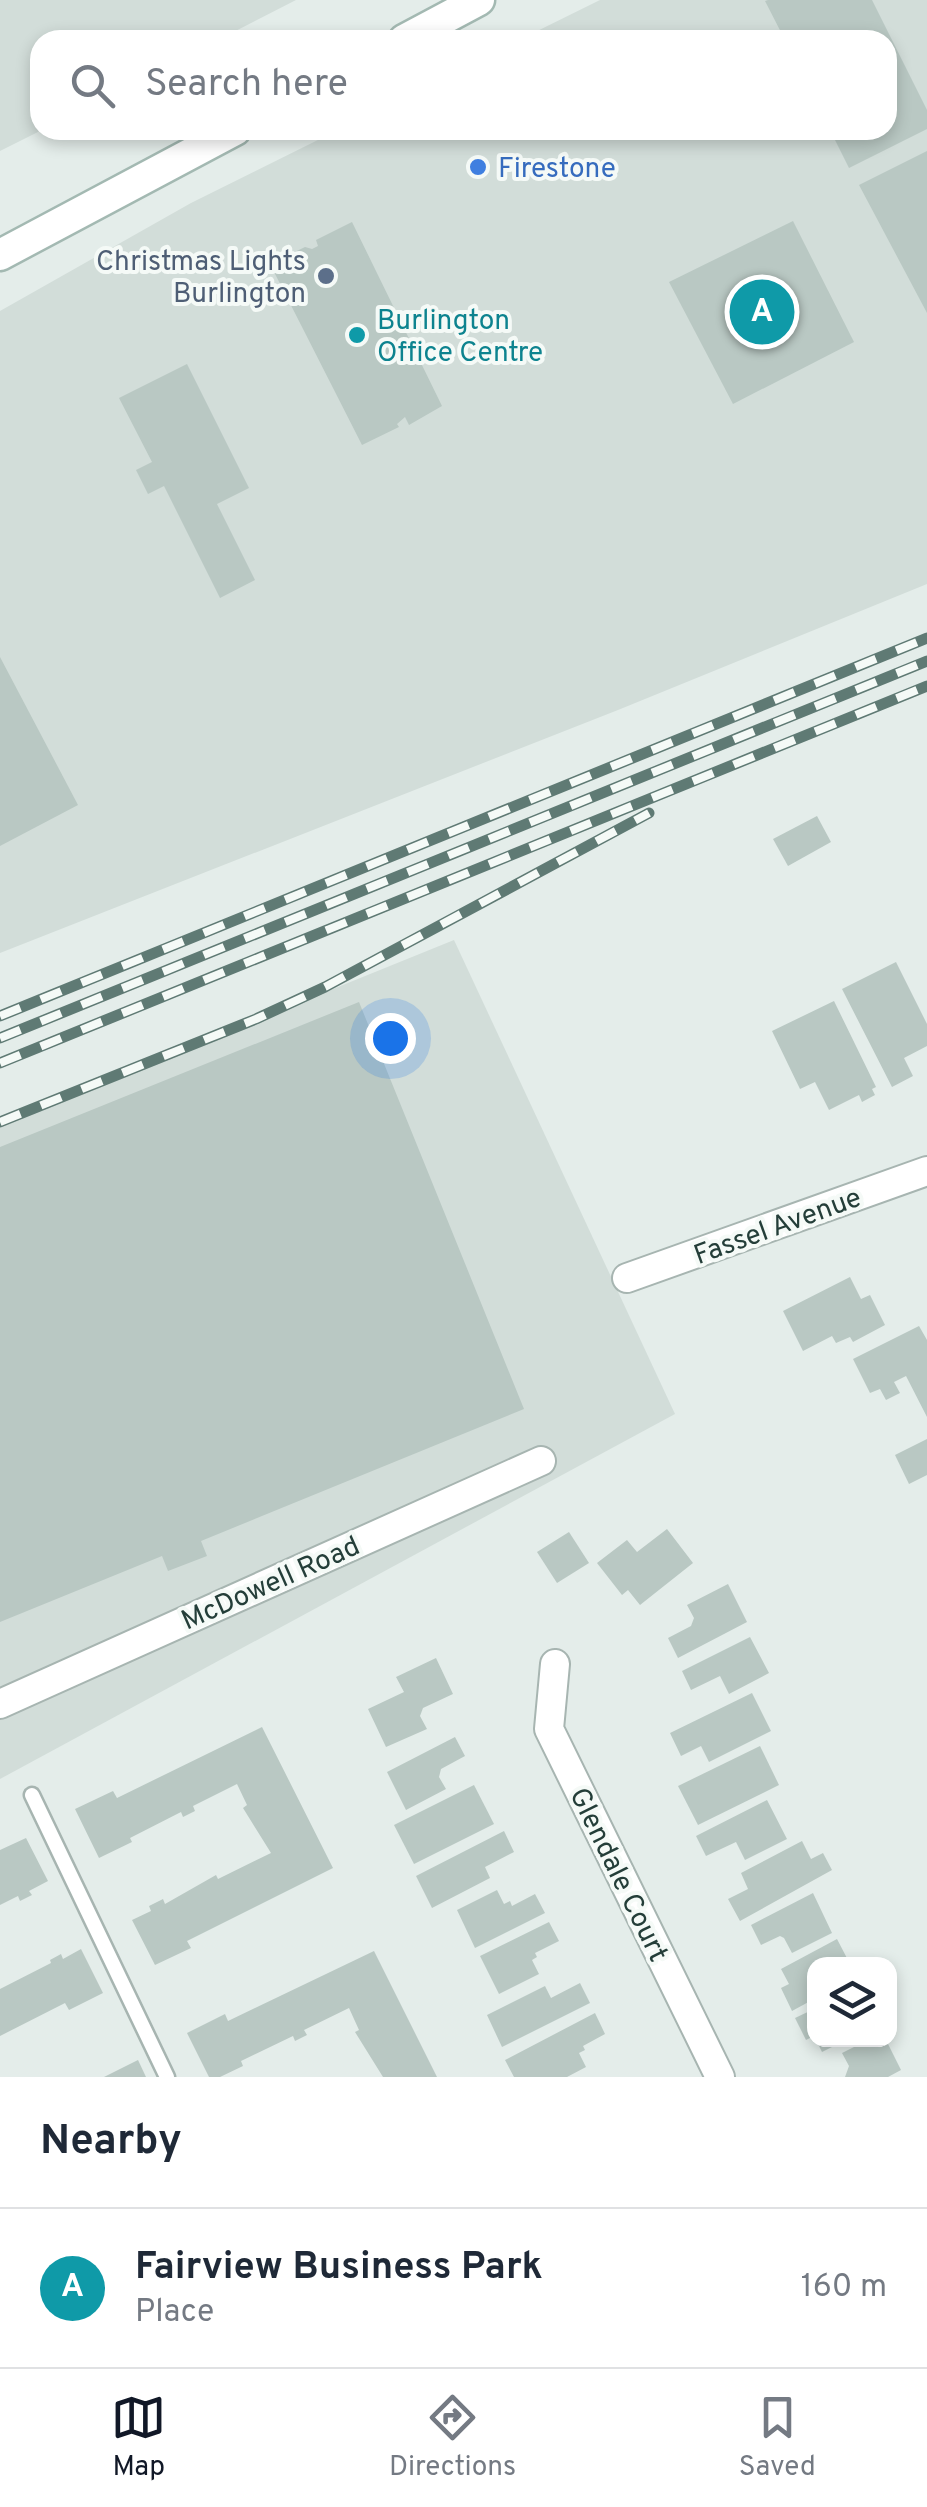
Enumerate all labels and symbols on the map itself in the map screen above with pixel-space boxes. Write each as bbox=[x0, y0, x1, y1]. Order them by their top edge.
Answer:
place label: Firestone bbox=[498, 152, 616, 188]
marker: Firestone bbox=[467, 156, 489, 178]
place label: Christmas Lights Burlington bbox=[96, 245, 306, 313]
marker: Christmas Lights Burlington bbox=[315, 265, 337, 287]
pin: A bbox=[730, 274, 794, 350]
place label: Burlington Office Centre bbox=[377, 304, 543, 372]
marker: Burlington Office Centre bbox=[346, 324, 368, 346]
your location bbox=[365, 1013, 416, 1064]
street label: Fassel Avenue bbox=[689, 1181, 867, 1275]
street label: McDowell Road bbox=[176, 1529, 366, 1640]
street label: Glendale Court bbox=[560, 1782, 675, 1968]

